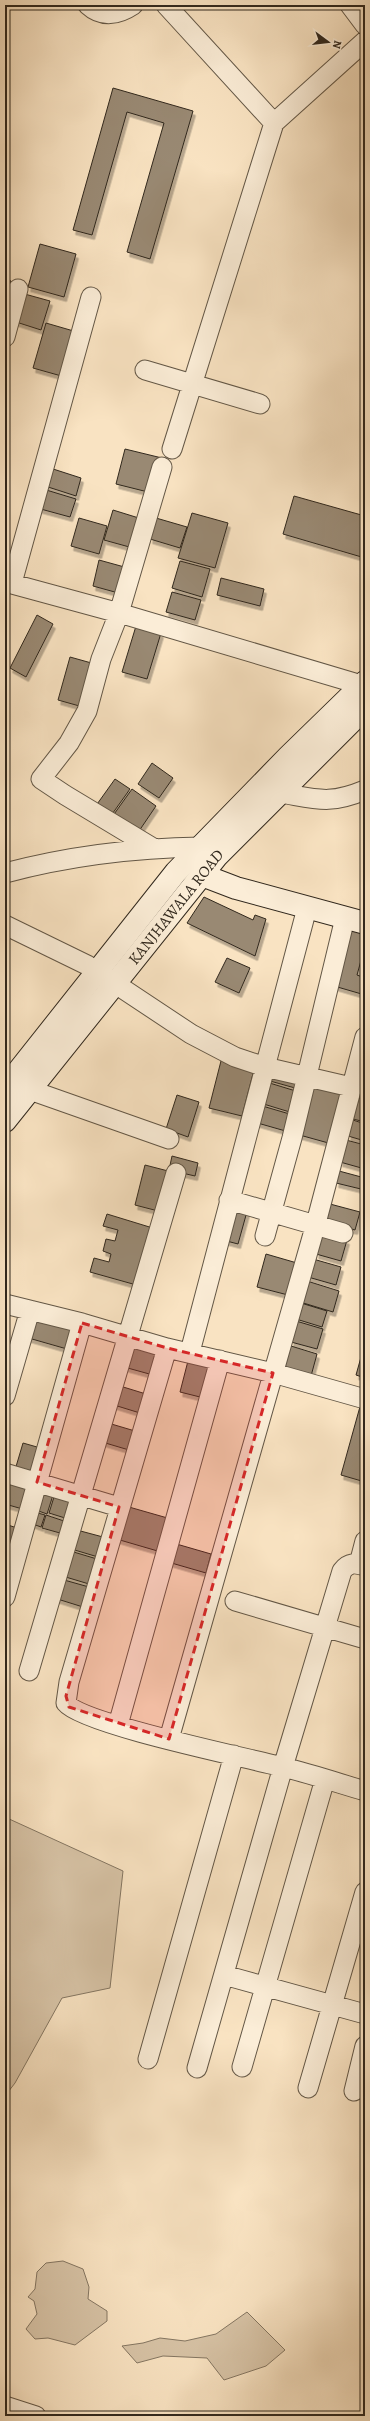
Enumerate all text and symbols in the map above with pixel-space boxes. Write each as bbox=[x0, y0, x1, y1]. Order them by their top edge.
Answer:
north arrow bbox=[308, 22, 348, 62]
text: N bbox=[329, 39, 345, 50]
street label: KANJHAWALA ROAD bbox=[123, 844, 229, 969]

